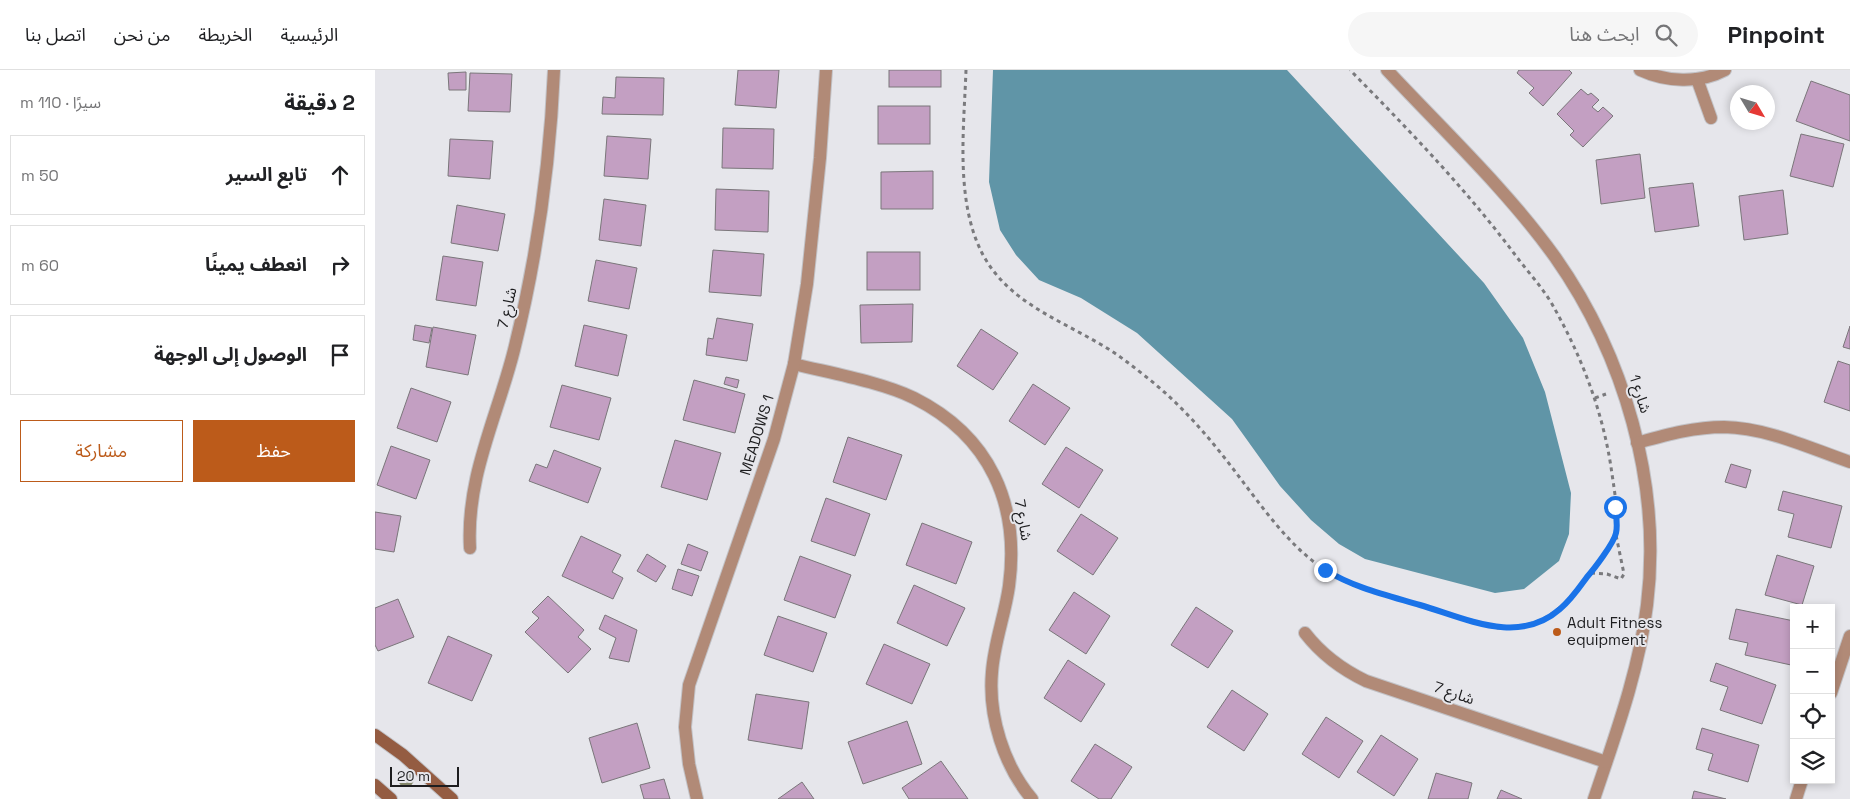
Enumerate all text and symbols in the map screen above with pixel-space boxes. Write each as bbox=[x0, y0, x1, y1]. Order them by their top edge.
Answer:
search box bbox=[1348, 12, 1698, 57]
text: Pinpoint bbox=[1728, 19, 1825, 50]
icon: search bbox=[1652, 21, 1680, 49]
text: ابحث هنا bbox=[1569, 22, 1640, 47]
text: اتصل بنا bbox=[25, 23, 86, 46]
text: من نحن bbox=[114, 23, 170, 46]
text: الخريطة bbox=[198, 23, 252, 46]
text: الرئيسية bbox=[280, 23, 338, 46]
north arrow bbox=[1730, 85, 1775, 130]
text: 2 دقيقة bbox=[284, 89, 355, 116]
text: سيرًا · 110 m bbox=[20, 92, 101, 113]
icon: ahead bbox=[326, 161, 354, 189]
text: تابع السير bbox=[226, 162, 307, 187]
text: 50 m bbox=[21, 165, 59, 186]
icon: right bbox=[326, 251, 354, 279]
text: انعطف يمينًا bbox=[205, 252, 307, 277]
text: 60 m bbox=[21, 255, 59, 276]
street label: شارع 7 bbox=[493, 285, 523, 331]
icon: arrive bbox=[326, 341, 354, 369]
text: الوصول إلى الوجهة bbox=[154, 342, 307, 367]
street label: شارع 1 bbox=[1623, 372, 1656, 417]
street label: MEADOWS 1 bbox=[735, 392, 778, 477]
button: مشاركة bbox=[20, 420, 183, 482]
button: حفظ bbox=[193, 420, 355, 482]
route start bbox=[1604, 496, 1627, 519]
street label: شارع 7 bbox=[1008, 498, 1036, 543]
route end bbox=[1314, 559, 1337, 582]
map controls bbox=[1790, 604, 1835, 784]
button: + bbox=[1790, 604, 1835, 649]
place label: Adult Fitness equipment bbox=[1567, 613, 1662, 649]
marker: Adult Fitness equipment bbox=[1551, 626, 1563, 638]
button: − bbox=[1790, 649, 1835, 694]
street label: شارع 7 bbox=[1430, 677, 1477, 711]
button: locate bbox=[1790, 694, 1835, 739]
button: layers bbox=[1790, 739, 1835, 784]
scale bar bbox=[390, 764, 459, 787]
text: 20 m bbox=[397, 767, 430, 785]

